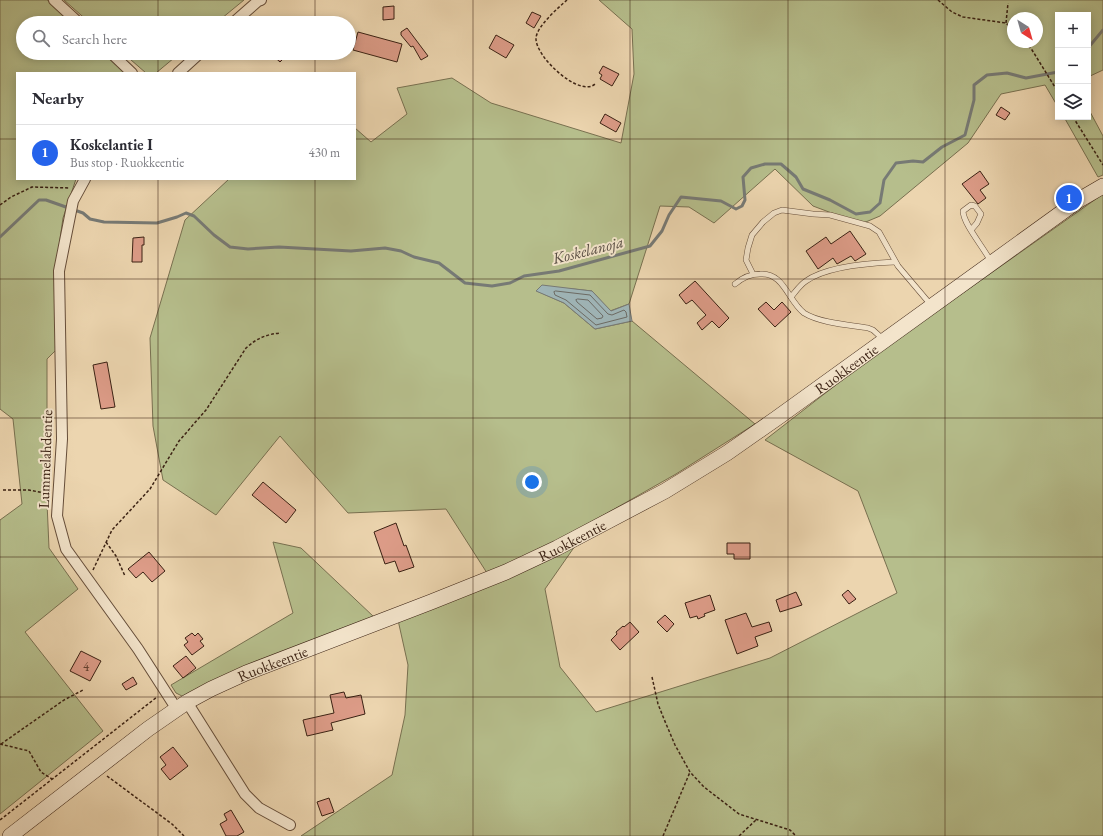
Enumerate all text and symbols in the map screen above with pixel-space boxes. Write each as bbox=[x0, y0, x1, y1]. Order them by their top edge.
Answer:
north arrow bbox=[1007, 12, 1043, 48]
map controls bbox=[1055, 12, 1091, 120]
button: + bbox=[1055, 12, 1091, 48]
search box bbox=[16, 16, 356, 60]
icon: search bbox=[30, 27, 52, 49]
text: Search here bbox=[62, 29, 127, 48]
button: − bbox=[1055, 48, 1091, 84]
button: layers bbox=[1055, 84, 1091, 120]
text: Nearby bbox=[32, 87, 84, 109]
text: Koskelantie I bbox=[70, 135, 153, 154]
text: 1 bbox=[42, 144, 48, 161]
text: 430 m bbox=[309, 144, 340, 161]
text: Bus stop · Ruokkeentie bbox=[70, 154, 184, 171]
pin: 1 bbox=[1056, 183, 1082, 213]
water label: Koskelanoja bbox=[549, 231, 626, 269]
street label: Ruokkeentie bbox=[810, 339, 881, 398]
street label: Lummelahdentie bbox=[34, 409, 56, 509]
your location bbox=[522, 472, 542, 492]
street label: Ruokkeentie bbox=[535, 514, 609, 565]
street label: Ruokkeentie bbox=[234, 641, 310, 685]
house number: 4 bbox=[83, 658, 90, 675]

